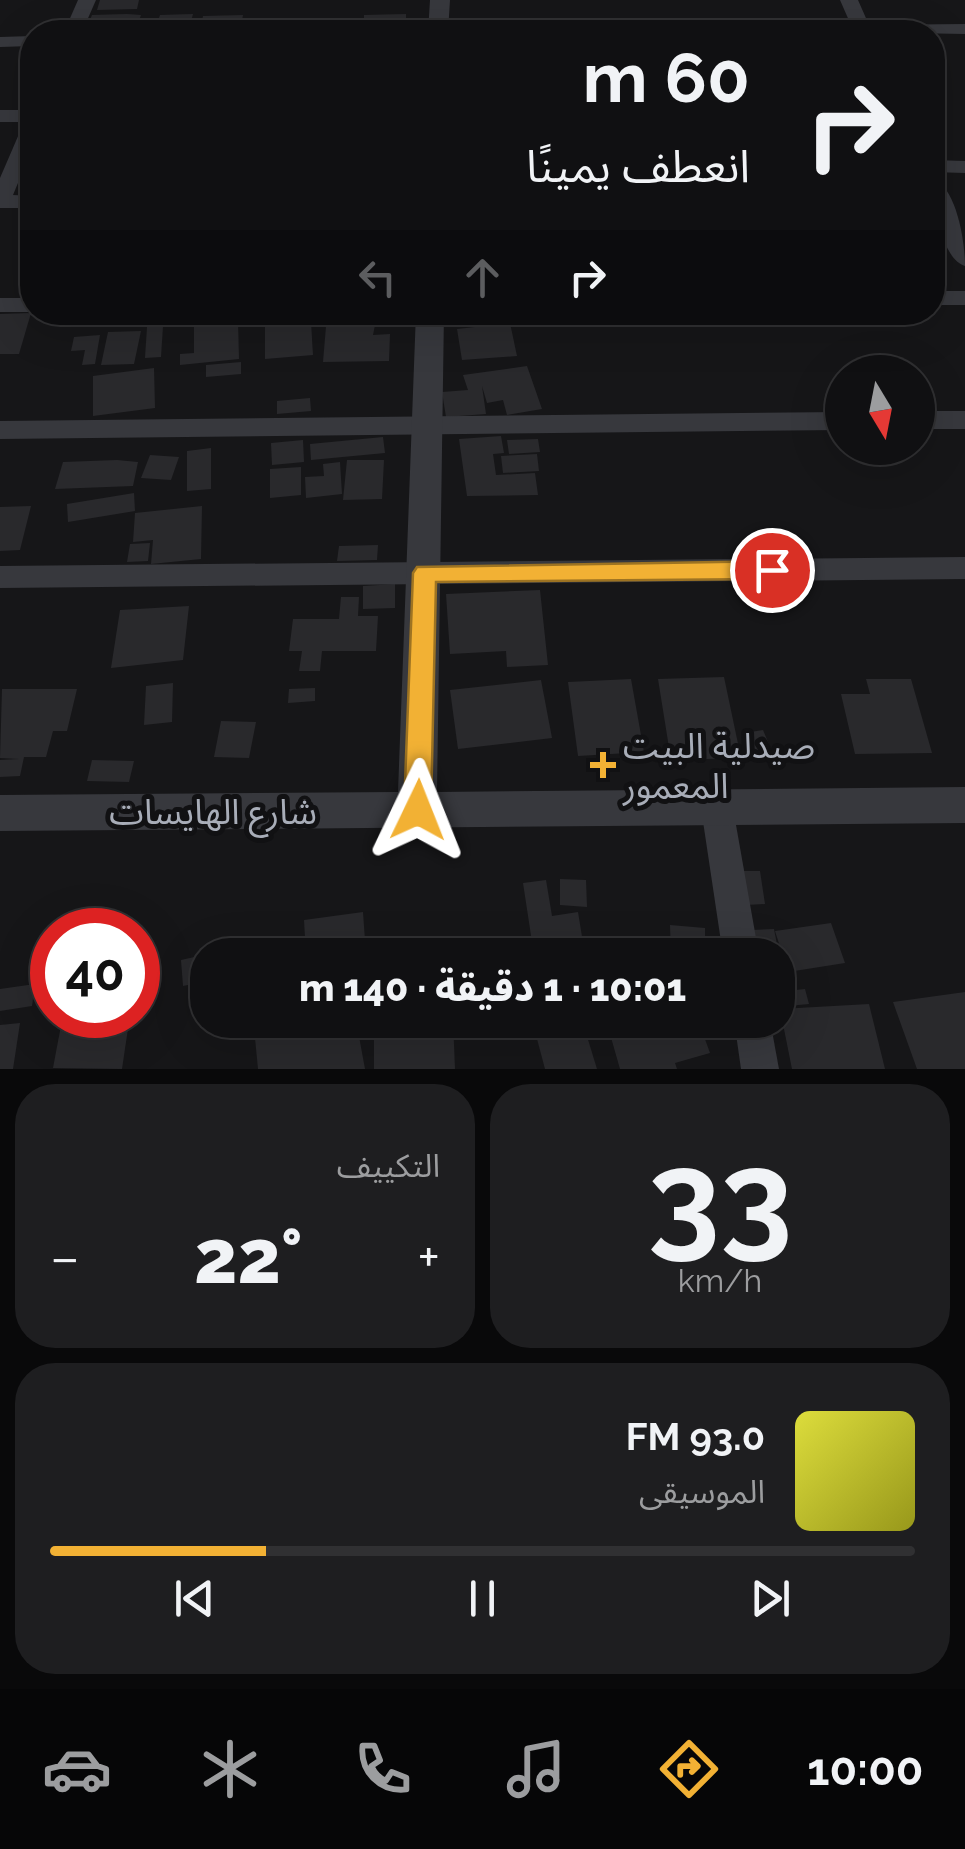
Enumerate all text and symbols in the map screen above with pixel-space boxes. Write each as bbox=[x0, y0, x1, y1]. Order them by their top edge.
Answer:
text: 60 m bbox=[583, 36, 750, 118]
icon: right bbox=[785, 60, 915, 190]
text: انعطف يمينًا bbox=[526, 140, 750, 193]
icon: left bbox=[350, 250, 405, 305]
icon: ahead bbox=[455, 250, 510, 305]
icon: right bbox=[560, 250, 615, 305]
north arrow bbox=[825, 355, 935, 465]
map controls bbox=[825, 355, 935, 465]
pin bbox=[730, 528, 815, 613]
icon: arrive bbox=[745, 543, 800, 598]
place label: صيدلية البيت المعمور bbox=[622, 725, 815, 807]
marker: صيدلية البيت المعمور bbox=[592, 754, 614, 776]
position arrow bbox=[366, 758, 470, 862]
street label: شارع الهايسات bbox=[109, 791, 317, 838]
speed limit sign: 40 bbox=[30, 908, 160, 1038]
text: 10:01 · 1 دقيقة · 140 m bbox=[299, 965, 686, 1010]
text: 33 bbox=[647, 1121, 793, 1273]
text: التكييف bbox=[337, 1147, 440, 1184]
text: 22° bbox=[194, 1212, 303, 1301]
text: − bbox=[50, 1225, 80, 1290]
text: + bbox=[417, 1225, 440, 1290]
text: km/h bbox=[678, 1262, 762, 1299]
text: 93.0 FM bbox=[626, 1414, 765, 1459]
text: الموسيقى bbox=[639, 1473, 765, 1510]
icon: previous bbox=[167, 1571, 222, 1626]
icon: pause bbox=[455, 1571, 510, 1626]
icon: next bbox=[743, 1571, 798, 1626]
icon: car bbox=[42, 1734, 112, 1804]
icon: climate bbox=[195, 1734, 265, 1804]
icon: phone bbox=[348, 1734, 418, 1804]
icon: music bbox=[501, 1734, 571, 1804]
icon: directions bbox=[654, 1734, 724, 1804]
text: 10:00 bbox=[807, 1743, 923, 1796]

